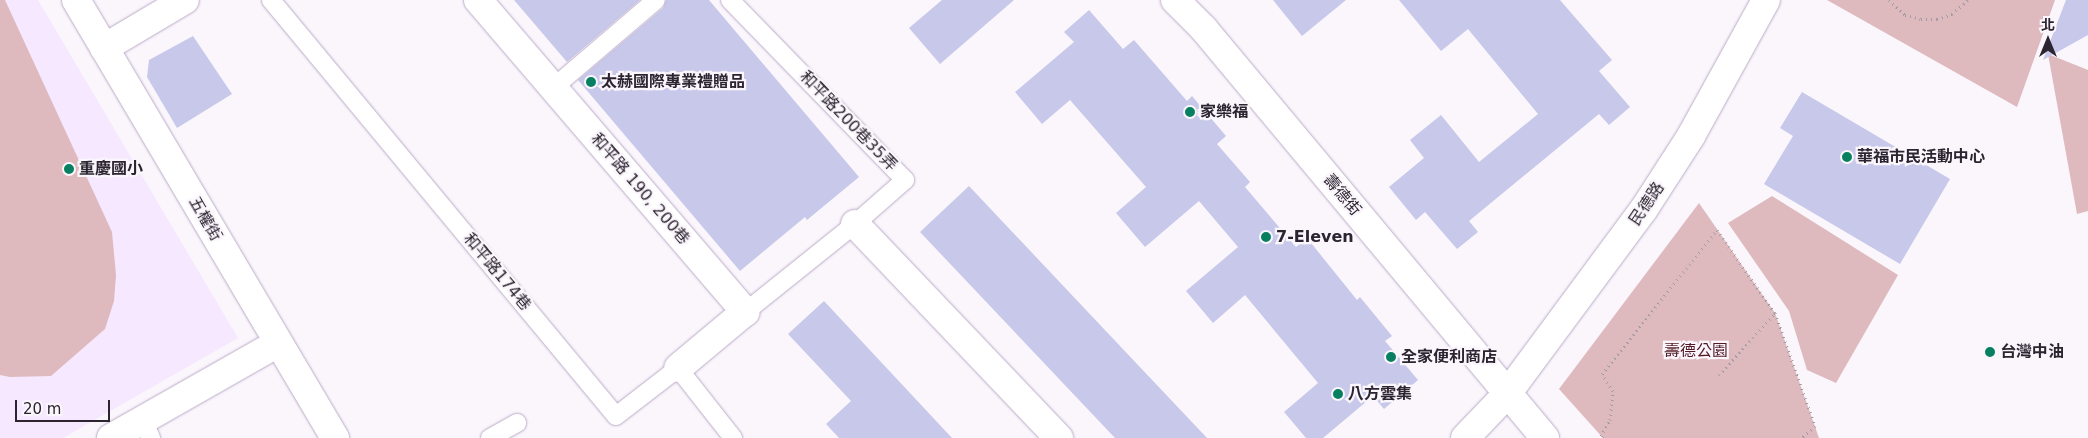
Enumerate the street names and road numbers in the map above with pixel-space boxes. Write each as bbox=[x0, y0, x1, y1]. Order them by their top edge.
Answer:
street label: 和平路200巷35弄 bbox=[796, 67, 900, 175]
street label: 和平路 190, 200巷 bbox=[587, 130, 693, 248]
street label: 壽德街 bbox=[1319, 170, 1365, 220]
street label: 民德路 bbox=[1626, 179, 1668, 229]
street label: 五權街 bbox=[185, 193, 225, 245]
street label: 和平路174巷 bbox=[459, 230, 535, 314]

